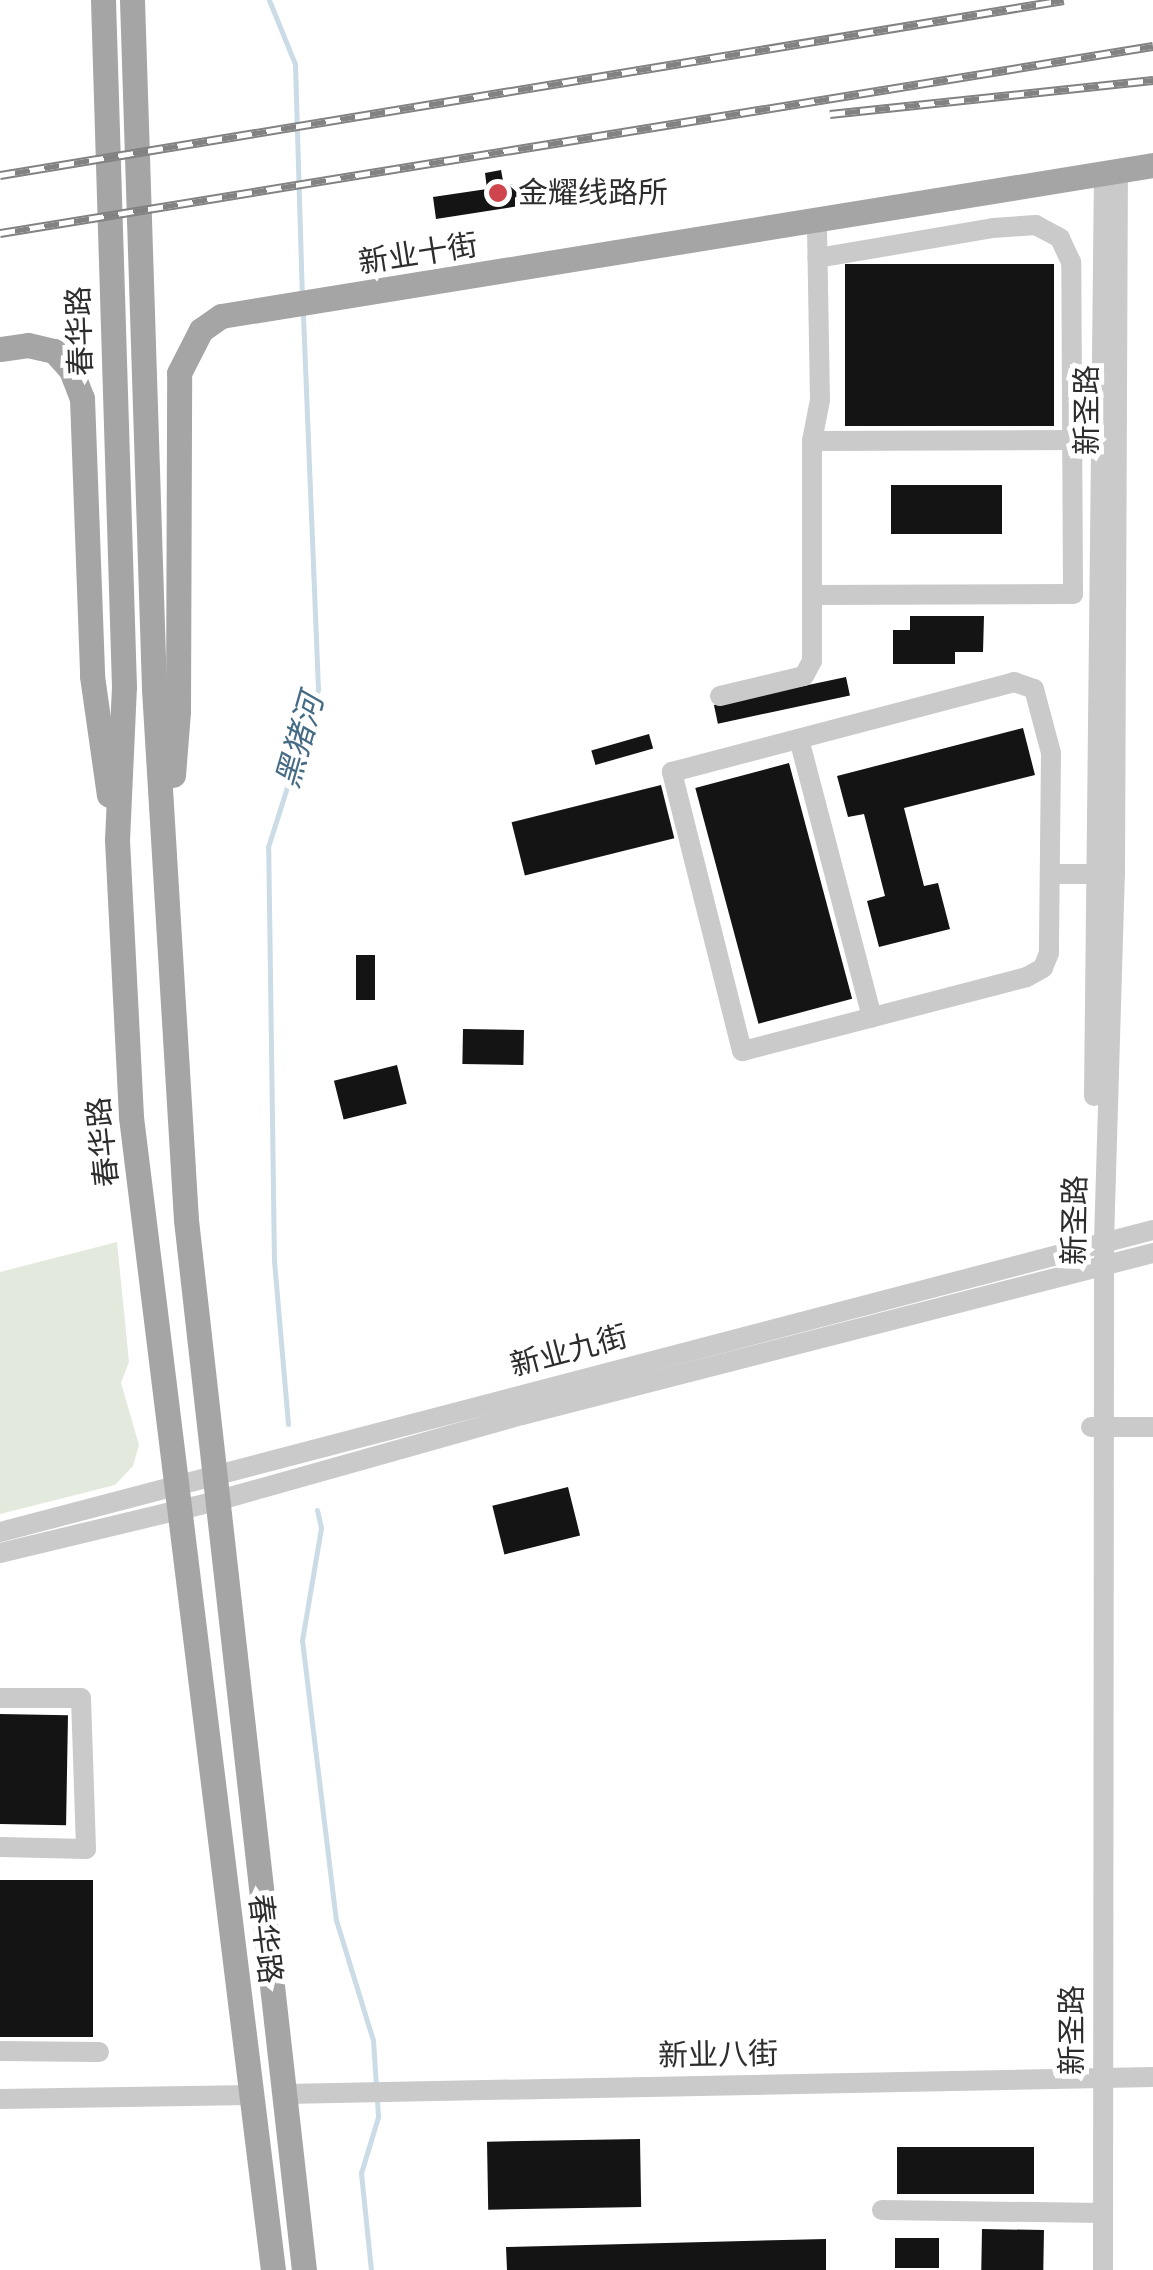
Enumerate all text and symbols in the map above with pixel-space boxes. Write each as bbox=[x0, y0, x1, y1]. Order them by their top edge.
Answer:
place label: 金耀线路所 bbox=[518, 175, 668, 211]
marker: 金耀线路所 bbox=[487, 182, 509, 204]
street label: 新业十街 bbox=[356, 227, 480, 281]
street label: 春华路 bbox=[60, 285, 100, 377]
street label: 新圣路 bbox=[1069, 365, 1105, 455]
water label: 黑猪河 bbox=[268, 690, 332, 792]
street label: 春华路 bbox=[80, 1095, 126, 1189]
street label: 新圣路 bbox=[1056, 1175, 1094, 1265]
street label: 新业九街 bbox=[506, 1318, 632, 1384]
street label: 春华路 bbox=[242, 1892, 288, 1986]
street label: 新圣路 bbox=[1054, 1985, 1090, 2075]
street label: 新业八街 bbox=[658, 2036, 778, 2074]

